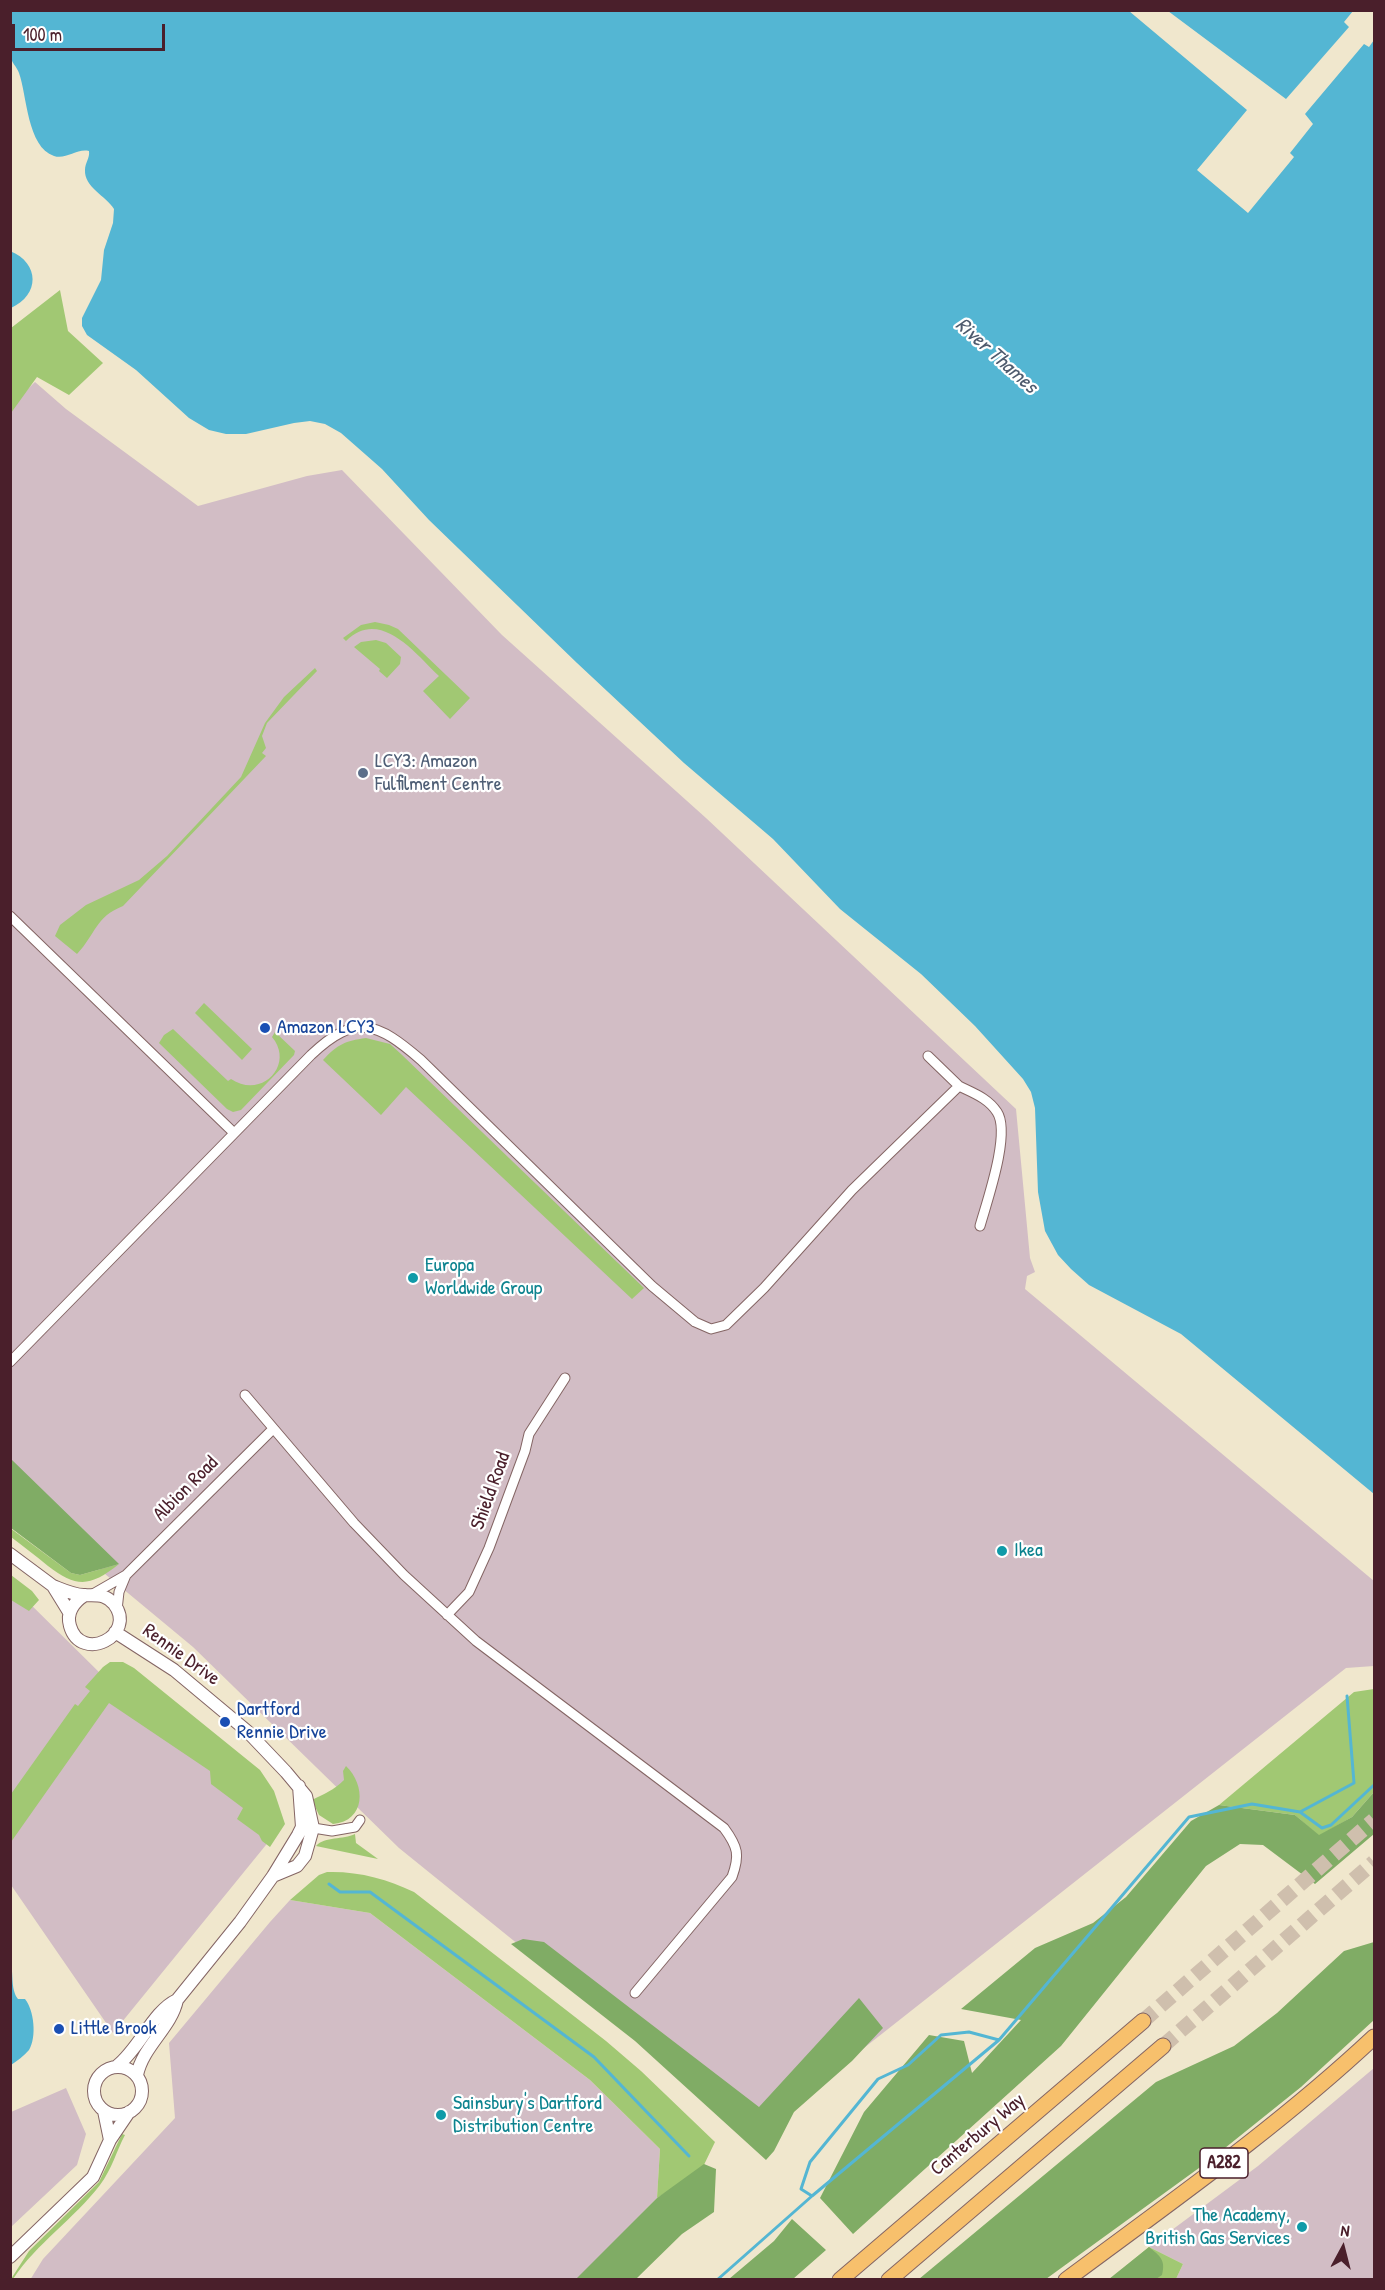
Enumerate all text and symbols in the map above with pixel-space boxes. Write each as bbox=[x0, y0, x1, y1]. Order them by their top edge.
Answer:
scale bar bbox=[15, 12, 168, 50]
text: 100 m bbox=[23, 22, 62, 47]
water label: River Thames bbox=[950, 313, 1042, 399]
place label: LCY3: Amazon Fulfilment Centre bbox=[375, 750, 502, 797]
marker: LCY3: Amazon Fulfilment Centre bbox=[356, 766, 370, 780]
place label: Amazon LCY3 bbox=[277, 1016, 375, 1040]
marker: Amazon LCY3 bbox=[258, 1021, 272, 1035]
place label: Europa Worldwide Group bbox=[425, 1254, 542, 1301]
marker: Europa Worldwide Group bbox=[406, 1271, 420, 1285]
street label: Shield Road bbox=[466, 1449, 516, 1533]
street label: Albion Road bbox=[148, 1451, 224, 1527]
place label: Ikea bbox=[1014, 1539, 1043, 1563]
marker: Ikea bbox=[995, 1544, 1009, 1558]
street label: Rennie Drive bbox=[138, 1619, 224, 1691]
place label: Dartford Rennie Drive bbox=[237, 1698, 327, 1745]
marker: Dartford Rennie Drive bbox=[218, 1715, 232, 1729]
place label: Little Brook bbox=[71, 2017, 157, 2041]
marker: Little Brook bbox=[52, 2022, 66, 2036]
street label: Canterbury Way bbox=[926, 2089, 1030, 2181]
place label: Sainsbury's Dartford Distribution Centre bbox=[453, 2092, 602, 2139]
marker: Sainsbury's Dartford Distribution Centre bbox=[434, 2108, 448, 2122]
road number: A282 bbox=[1200, 2148, 1248, 2178]
place label: The Academy, British Gas Services bbox=[1145, 2204, 1290, 2251]
north arrow bbox=[1313, 2218, 1373, 2278]
text: N bbox=[1340, 2219, 1351, 2242]
marker: The Academy, British Gas Services bbox=[1295, 2220, 1309, 2234]

